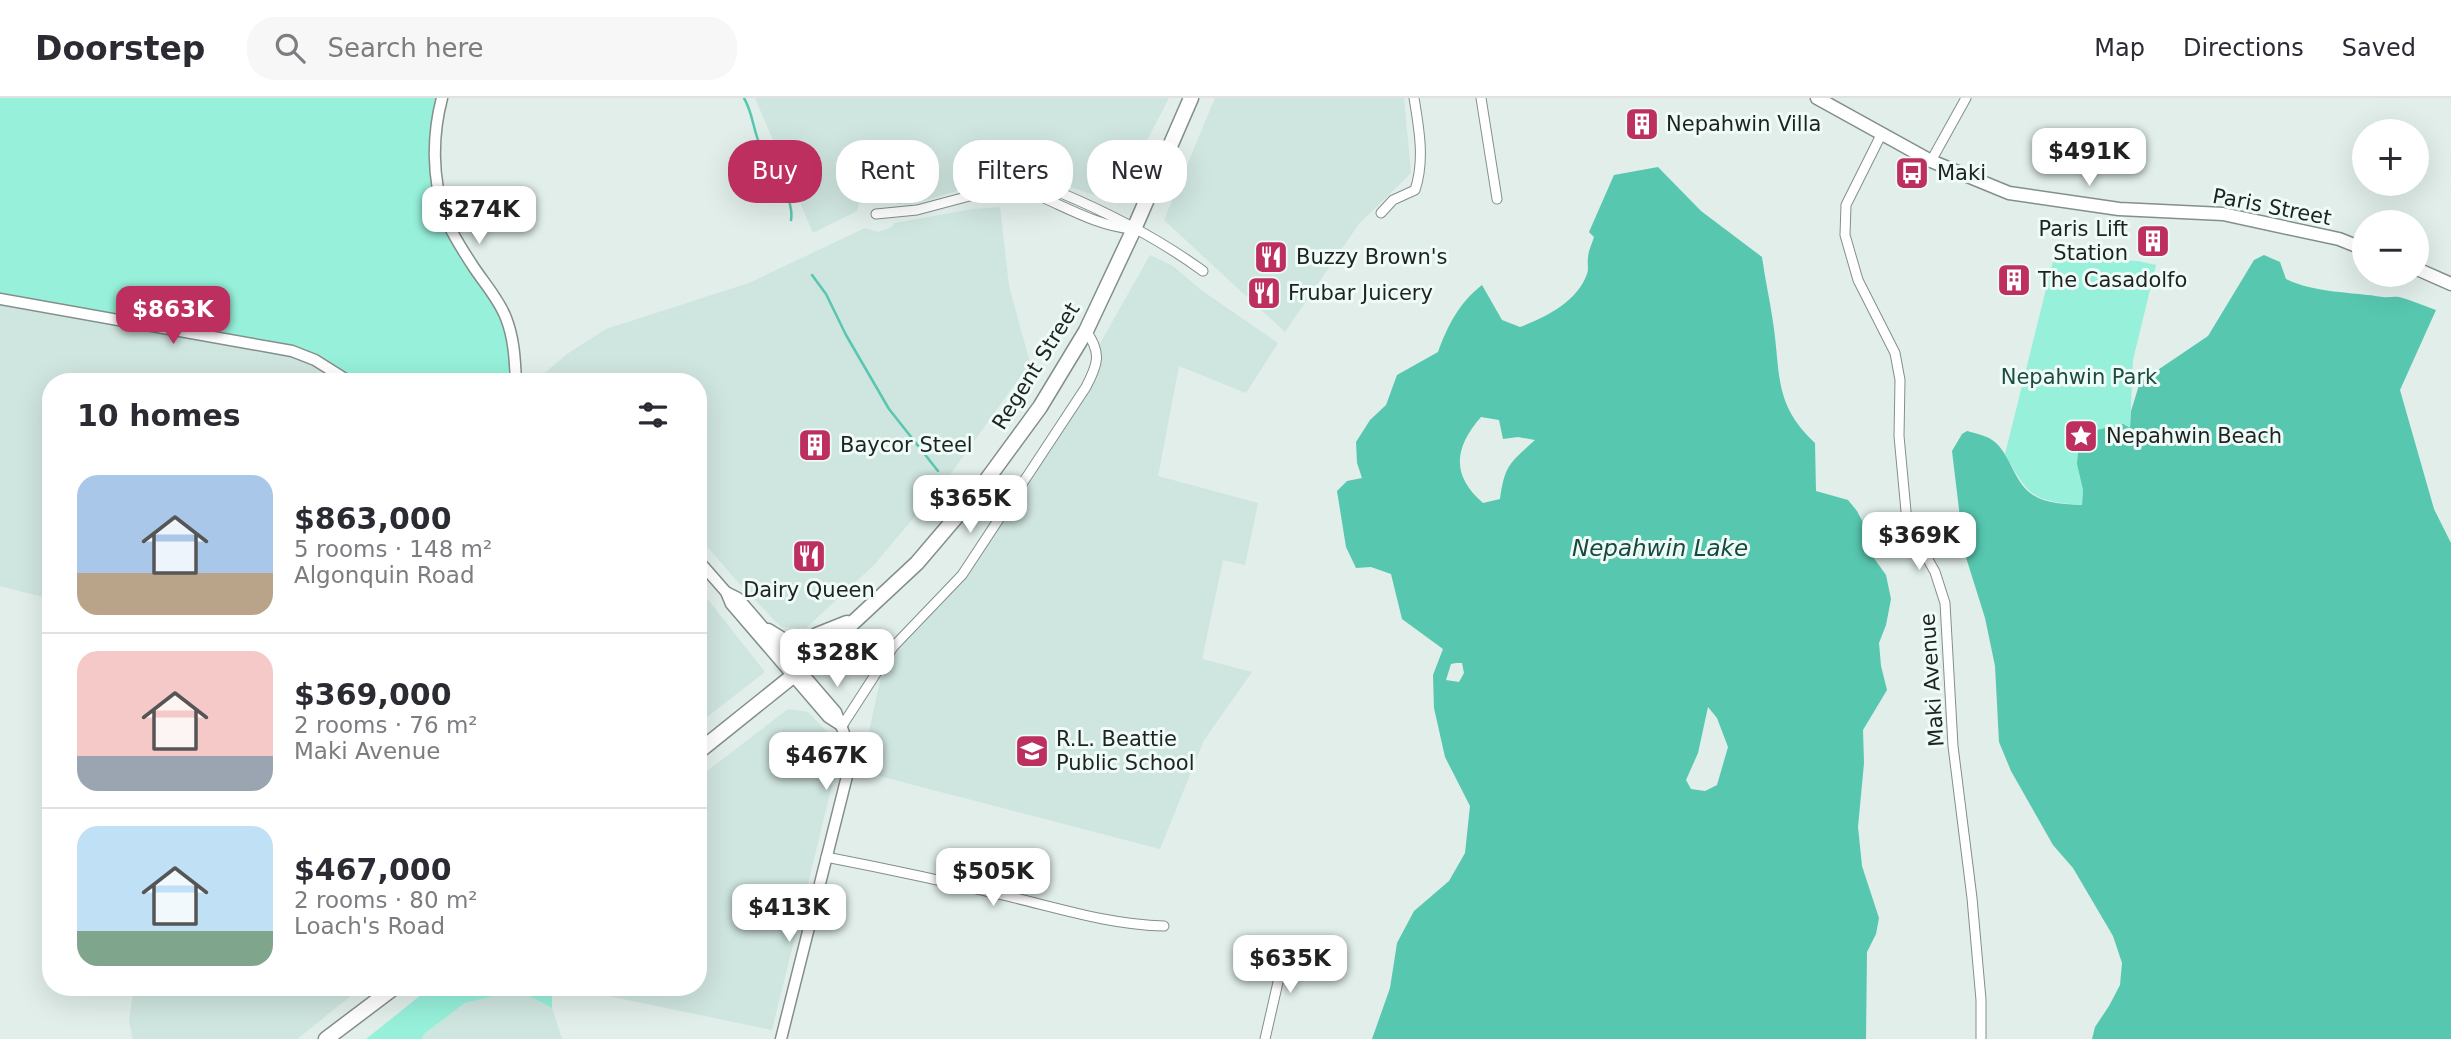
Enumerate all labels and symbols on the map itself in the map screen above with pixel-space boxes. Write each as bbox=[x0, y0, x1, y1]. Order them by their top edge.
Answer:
building icon: Nepahwin Villa bbox=[1623, 105, 1661, 143]
place label: Nepahwin Villa bbox=[1666, 112, 1821, 136]
pin: $491K bbox=[2040, 129, 2138, 188]
bus stop icon: Maki bbox=[1893, 154, 1931, 192]
place label: Maki bbox=[1937, 161, 1986, 185]
street label: Paris Street bbox=[2211, 184, 2333, 230]
pin: $274K bbox=[430, 186, 528, 246]
place label: Paris Lift Station bbox=[2039, 217, 2128, 265]
building icon: Paris Lift Station bbox=[2134, 222, 2172, 260]
restaurant icon: Buzzy Brown's bbox=[1252, 238, 1290, 276]
place label: Buzzy Brown's bbox=[1296, 245, 1448, 269]
building icon: The Casadolfo bbox=[1995, 261, 2033, 299]
place label: The Casadolfo bbox=[2037, 268, 2187, 292]
restaurant icon: Frubar Juicery bbox=[1245, 274, 1283, 312]
place label: Frubar Juicery bbox=[1288, 281, 1433, 305]
pin: $863K bbox=[124, 286, 222, 346]
street label: Regent Street bbox=[987, 298, 1085, 434]
park label: Nepahwin Park bbox=[2001, 365, 2158, 389]
place icon: Nepahwin Beach bbox=[2062, 417, 2100, 455]
place label: Nepahwin Beach bbox=[2106, 424, 2282, 448]
building icon: Baycor Steel bbox=[796, 426, 834, 464]
place label: Baycor Steel bbox=[840, 433, 973, 457]
pin: $365K bbox=[921, 476, 1019, 535]
pin: $369K bbox=[1870, 512, 1968, 572]
water label: Nepahwin Lake bbox=[1572, 535, 1748, 561]
restaurant icon: Dairy Queen bbox=[790, 537, 828, 575]
place label: Dairy Queen bbox=[743, 578, 875, 602]
street label: Maki Avenue bbox=[1915, 612, 1949, 748]
pin: $328K bbox=[788, 630, 886, 689]
place label: R.L. Beattie Public School bbox=[1056, 727, 1195, 775]
pin: $467K bbox=[777, 732, 875, 792]
school or university icon: R.L. Beattie Public School bbox=[1013, 732, 1051, 770]
pin: $505K bbox=[944, 848, 1042, 908]
pin: $413K bbox=[740, 884, 838, 944]
pin: $635K bbox=[1241, 936, 1339, 995]

